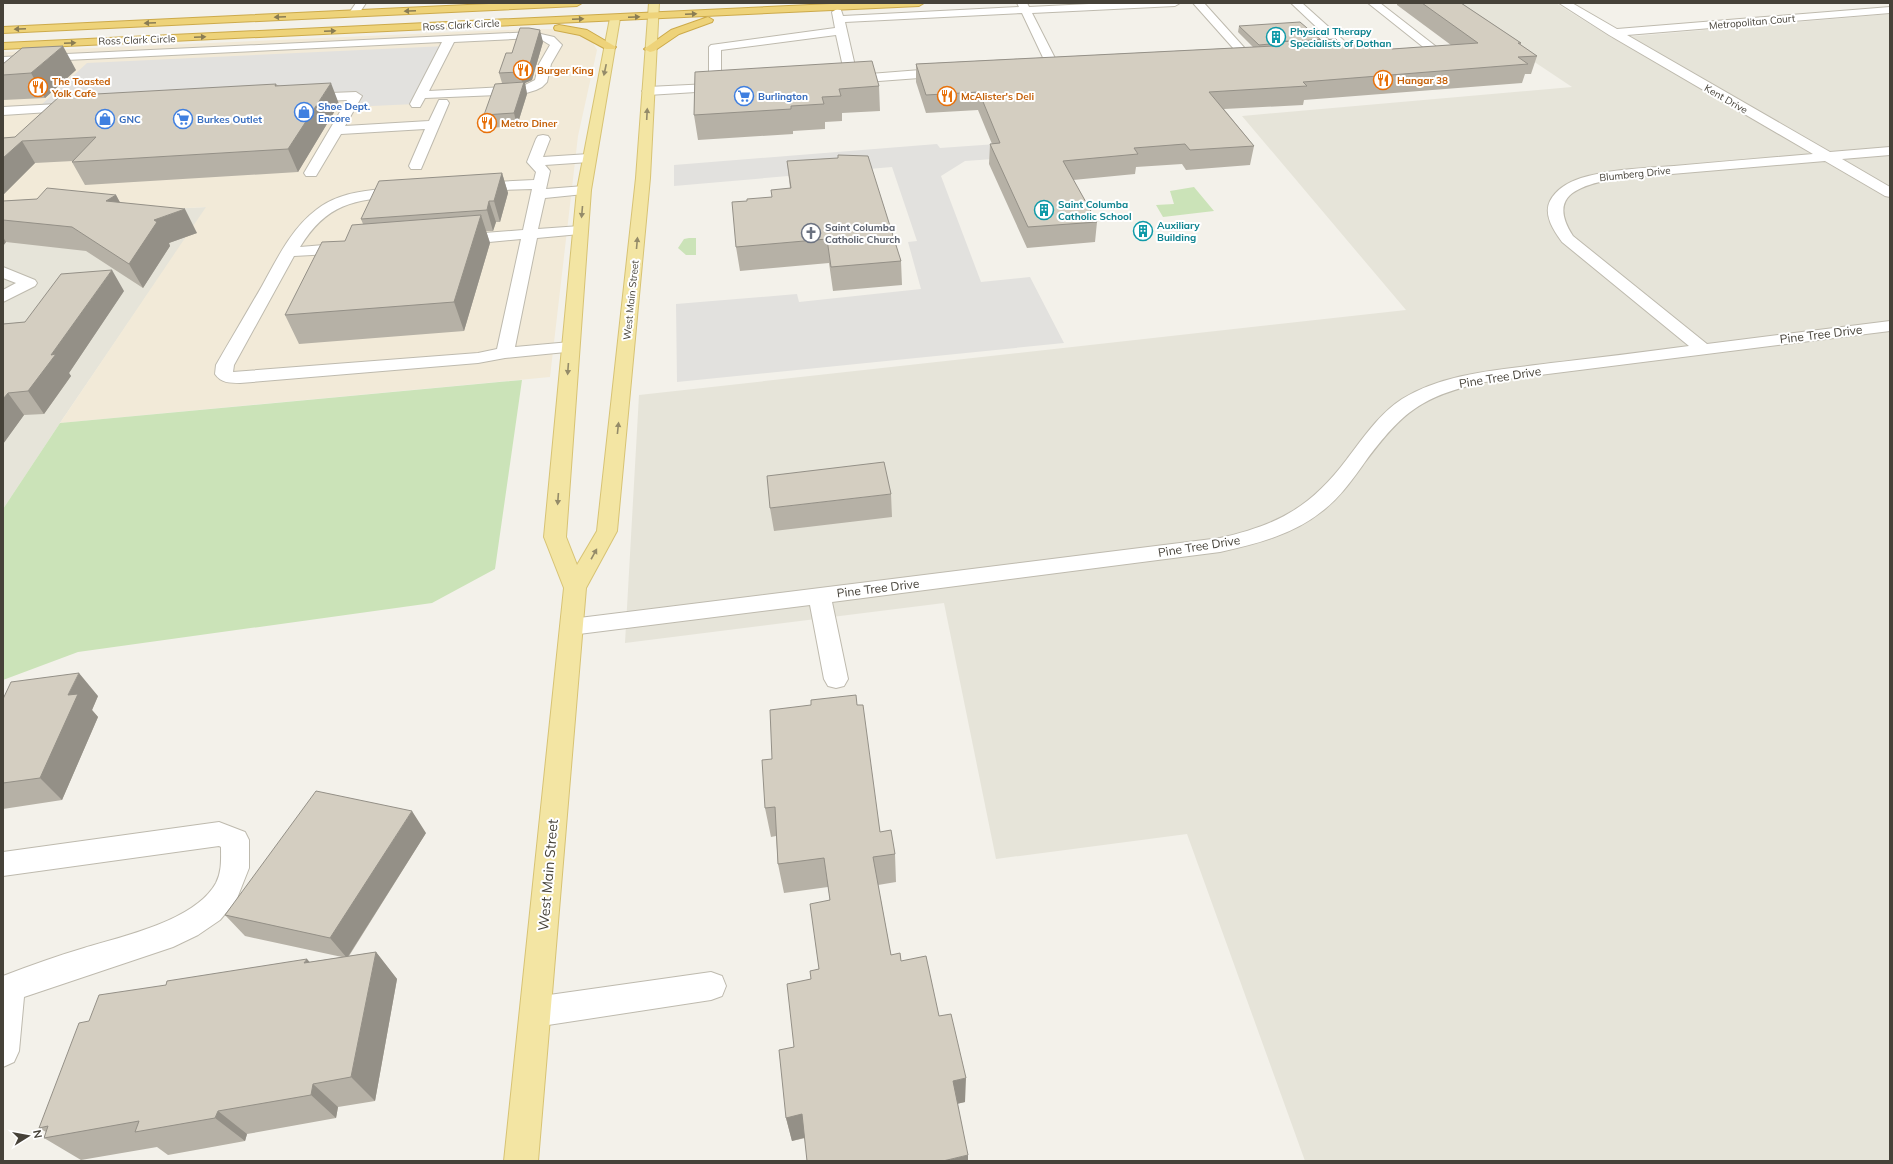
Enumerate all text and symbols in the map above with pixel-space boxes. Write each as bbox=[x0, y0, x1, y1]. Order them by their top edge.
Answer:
one-way arrow bbox=[404, 7, 416, 14]
one-way arrow bbox=[685, 11, 698, 17]
street label: Metropolitan Court bbox=[1708, 12, 1796, 32]
one-way arrow bbox=[628, 13, 640, 20]
one-way arrow bbox=[273, 14, 286, 20]
street label: Ross Clark Circle bbox=[422, 16, 500, 34]
one-way arrow bbox=[572, 16, 584, 23]
one-way arrow bbox=[143, 20, 156, 26]
place label: Physical Therapy Specialists of Dothan bbox=[1290, 25, 1392, 50]
one-way arrow bbox=[14, 26, 26, 33]
building icon: Physical Therapy Specialists of Dothan bbox=[1265, 26, 1287, 48]
one-way arrow bbox=[324, 28, 336, 35]
street label: Ross Clark Circle bbox=[98, 32, 176, 48]
one-way arrow bbox=[194, 34, 206, 41]
one-way arrow bbox=[64, 39, 76, 46]
restaurant icon: Burger King bbox=[512, 59, 534, 81]
place label: Burger King bbox=[537, 64, 594, 77]
one-way arrow bbox=[602, 64, 608, 76]
restaurant icon: Hangar 38 bbox=[1372, 69, 1394, 91]
place label: Hangar 38 bbox=[1397, 74, 1448, 87]
place label: The Toasted Yolk Cafe bbox=[51, 75, 110, 100]
restaurant icon: The Toasted Yolk Cafe bbox=[27, 76, 49, 98]
street label: Kent Drive bbox=[1702, 81, 1750, 117]
supermarket icon: Burlington bbox=[733, 85, 755, 107]
restaurant icon: McAlister's Deli bbox=[936, 85, 958, 107]
place label: Burlington bbox=[758, 90, 808, 103]
place label: McAlister's Deli bbox=[961, 90, 1034, 103]
place label: Shoe Dept. Encore bbox=[318, 100, 370, 125]
shop icon: Shoe Dept. Encore bbox=[293, 101, 315, 123]
shop icon: GNC bbox=[94, 108, 116, 130]
supermarket icon: Burkes Outlet bbox=[172, 108, 194, 130]
one-way arrow bbox=[643, 108, 650, 120]
restaurant icon: Metro Diner bbox=[476, 112, 498, 134]
place label: GNC bbox=[119, 113, 141, 126]
place label: Burkes Outlet bbox=[197, 113, 262, 126]
place label: Metro Diner bbox=[501, 117, 557, 130]
street label: Blumberg Drive bbox=[1599, 164, 1671, 184]
place label: Saint Columba Catholic School bbox=[1058, 198, 1132, 223]
building icon: Saint Columba Catholic School bbox=[1033, 199, 1055, 221]
one-way arrow bbox=[579, 206, 585, 218]
place label: Auxiliary Building bbox=[1157, 219, 1200, 244]
building icon: Auxiliary Building bbox=[1132, 220, 1154, 242]
place label: Saint Columba Catholic Church bbox=[825, 221, 900, 246]
church icon: Saint Columba Catholic Church bbox=[800, 222, 822, 244]
one-way arrow bbox=[634, 237, 640, 249]
street label: West Main Street bbox=[620, 259, 642, 340]
street label: Pine Tree Drive bbox=[1779, 321, 1863, 347]
one-way arrow bbox=[565, 363, 572, 375]
street label: Pine Tree Drive bbox=[1458, 363, 1542, 391]
one-way arrow bbox=[614, 422, 621, 434]
one-way arrow bbox=[555, 493, 562, 505]
street label: Pine Tree Drive bbox=[1157, 532, 1241, 560]
one-way arrow bbox=[591, 548, 598, 560]
street label: Pine Tree Drive bbox=[836, 575, 920, 601]
street label: West Main Street bbox=[534, 818, 562, 932]
north arrow bbox=[8, 1116, 48, 1156]
text: N bbox=[30, 1129, 45, 1140]

